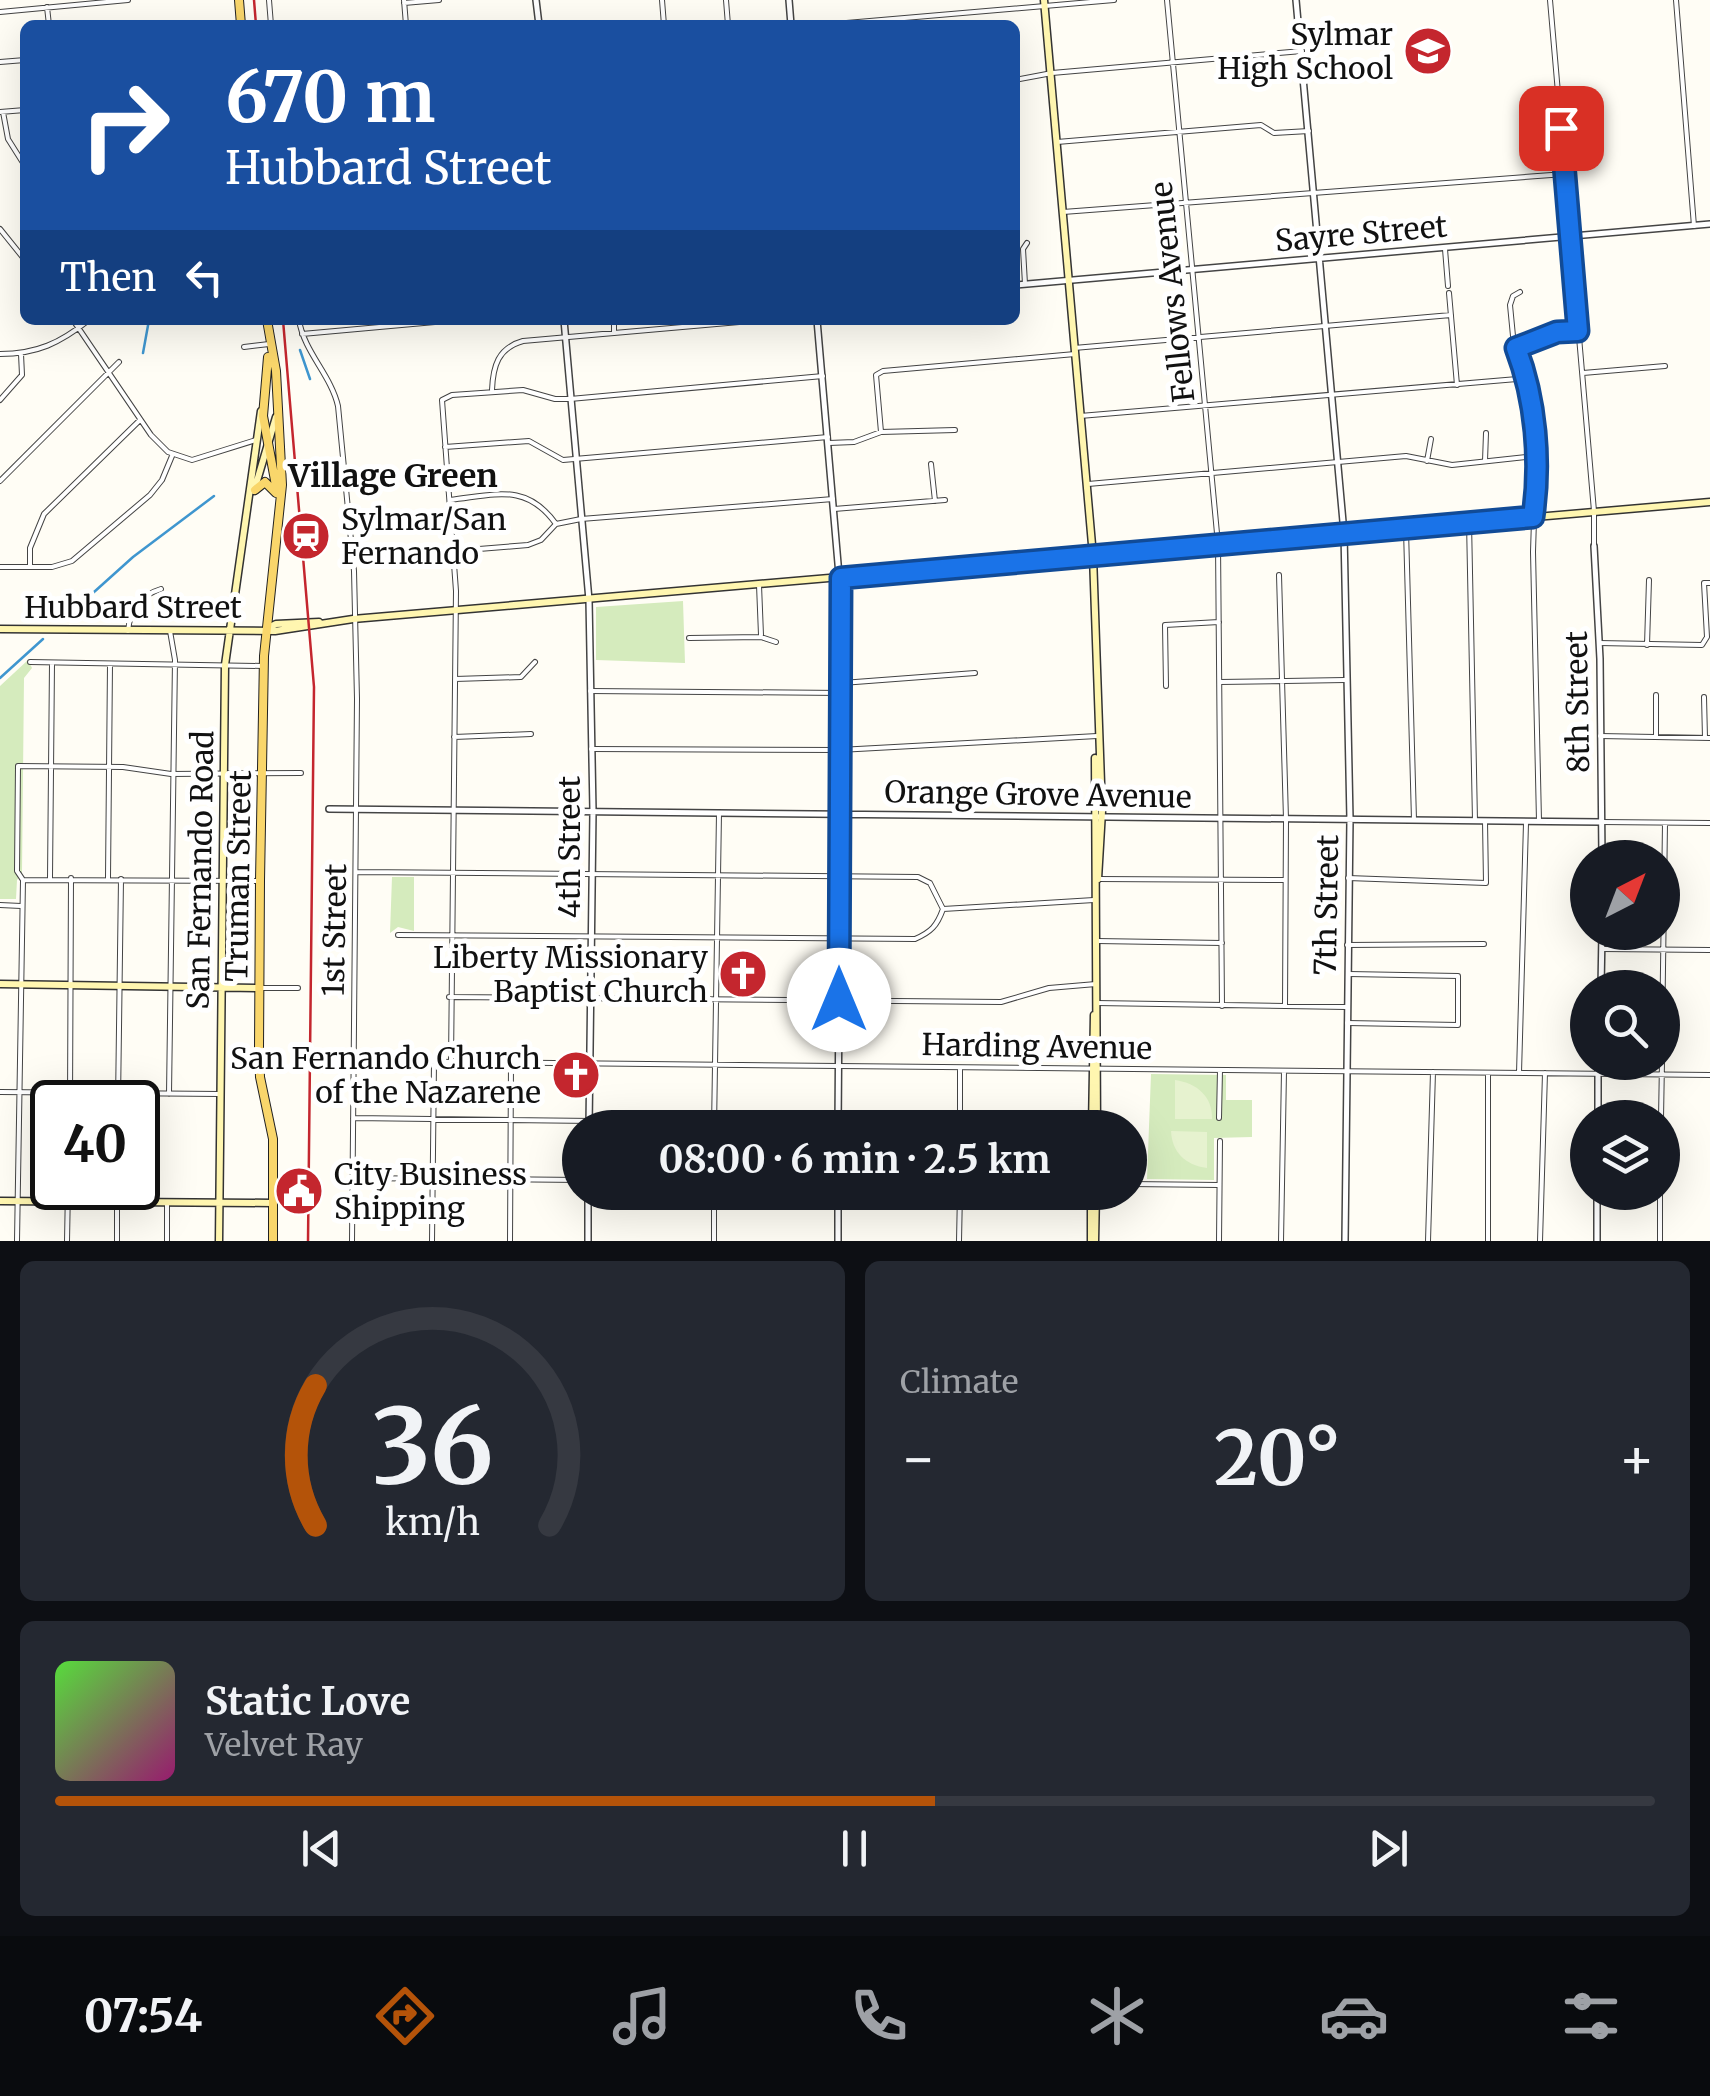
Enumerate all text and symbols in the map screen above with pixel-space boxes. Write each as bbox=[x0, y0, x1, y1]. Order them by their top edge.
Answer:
place label: Sylmar High School bbox=[1217, 15, 1393, 87]
school or university icon: Sylmar High School bbox=[1402, 25, 1454, 77]
text: 670 m bbox=[225, 53, 435, 141]
icon: right bbox=[60, 60, 190, 190]
pin bbox=[1519, 86, 1604, 171]
icon: arrive bbox=[1534, 101, 1589, 156]
text: Hubbard Street bbox=[225, 140, 551, 196]
street label: Fellows Avenue bbox=[1142, 180, 1202, 404]
street label: Sayre Street bbox=[1273, 207, 1449, 259]
icon: left bbox=[177, 250, 232, 305]
text: Then bbox=[60, 254, 157, 301]
district label: Village Green bbox=[287, 456, 498, 496]
place label: Sylmar/San Fernando bbox=[341, 500, 507, 572]
station icon: Sylmar/San Fernando bbox=[280, 510, 332, 562]
street label: Hubbard Street bbox=[24, 588, 242, 626]
street label: 8th Street bbox=[1557, 630, 1597, 773]
street label: San Fernando Road bbox=[179, 730, 221, 1010]
street label: Truman Street bbox=[217, 770, 259, 982]
street label: Orange Grove Avenue bbox=[884, 772, 1192, 816]
street label: 4th Street bbox=[550, 776, 588, 918]
street label: 7th Street bbox=[1306, 834, 1346, 976]
north arrow bbox=[1570, 840, 1680, 950]
map controls bbox=[1570, 840, 1680, 1210]
street label: 1st Street bbox=[314, 863, 354, 997]
place label: Liberty Missionary Baptist Church bbox=[433, 938, 709, 1010]
church icon: Liberty Missionary Baptist Church bbox=[717, 948, 769, 1000]
position arrow bbox=[787, 948, 891, 1052]
button: search bbox=[1570, 970, 1680, 1080]
street label: Harding Avenue bbox=[921, 1025, 1153, 1067]
place label: San Fernando Church of the Nazarene bbox=[230, 1039, 541, 1111]
church icon: San Fernando Church of the Nazarene bbox=[550, 1049, 602, 1101]
speed limit sign: 40 bbox=[30, 1080, 160, 1210]
button: layers bbox=[1570, 1100, 1680, 1210]
text: 08:00 · 6 min · 2.5 km bbox=[658, 1136, 1051, 1183]
place label: City Business Shipping bbox=[334, 1155, 527, 1227]
public building icon: City Business Shipping bbox=[273, 1165, 325, 1217]
text: Climate bbox=[900, 1362, 1018, 1402]
text: 36 bbox=[371, 1381, 494, 1511]
text: 20° bbox=[1214, 1411, 1341, 1505]
text: − bbox=[900, 1424, 937, 1493]
text: + bbox=[1618, 1424, 1655, 1493]
text: km/h bbox=[385, 1500, 480, 1545]
text: Static Love bbox=[205, 1678, 410, 1725]
text: Velvet Ray bbox=[205, 1725, 363, 1765]
icon: previous bbox=[294, 1821, 349, 1876]
icon: pause bbox=[827, 1821, 882, 1876]
icon: next bbox=[1361, 1821, 1416, 1876]
icon: directions bbox=[370, 1981, 440, 2051]
icon: music bbox=[607, 1981, 677, 2051]
icon: phone bbox=[844, 1981, 914, 2051]
icon: climate bbox=[1082, 1981, 1152, 2051]
icon: car bbox=[1319, 1981, 1389, 2051]
icon: filters bbox=[1556, 1981, 1626, 2051]
text: 07:54 bbox=[84, 1988, 202, 2044]

